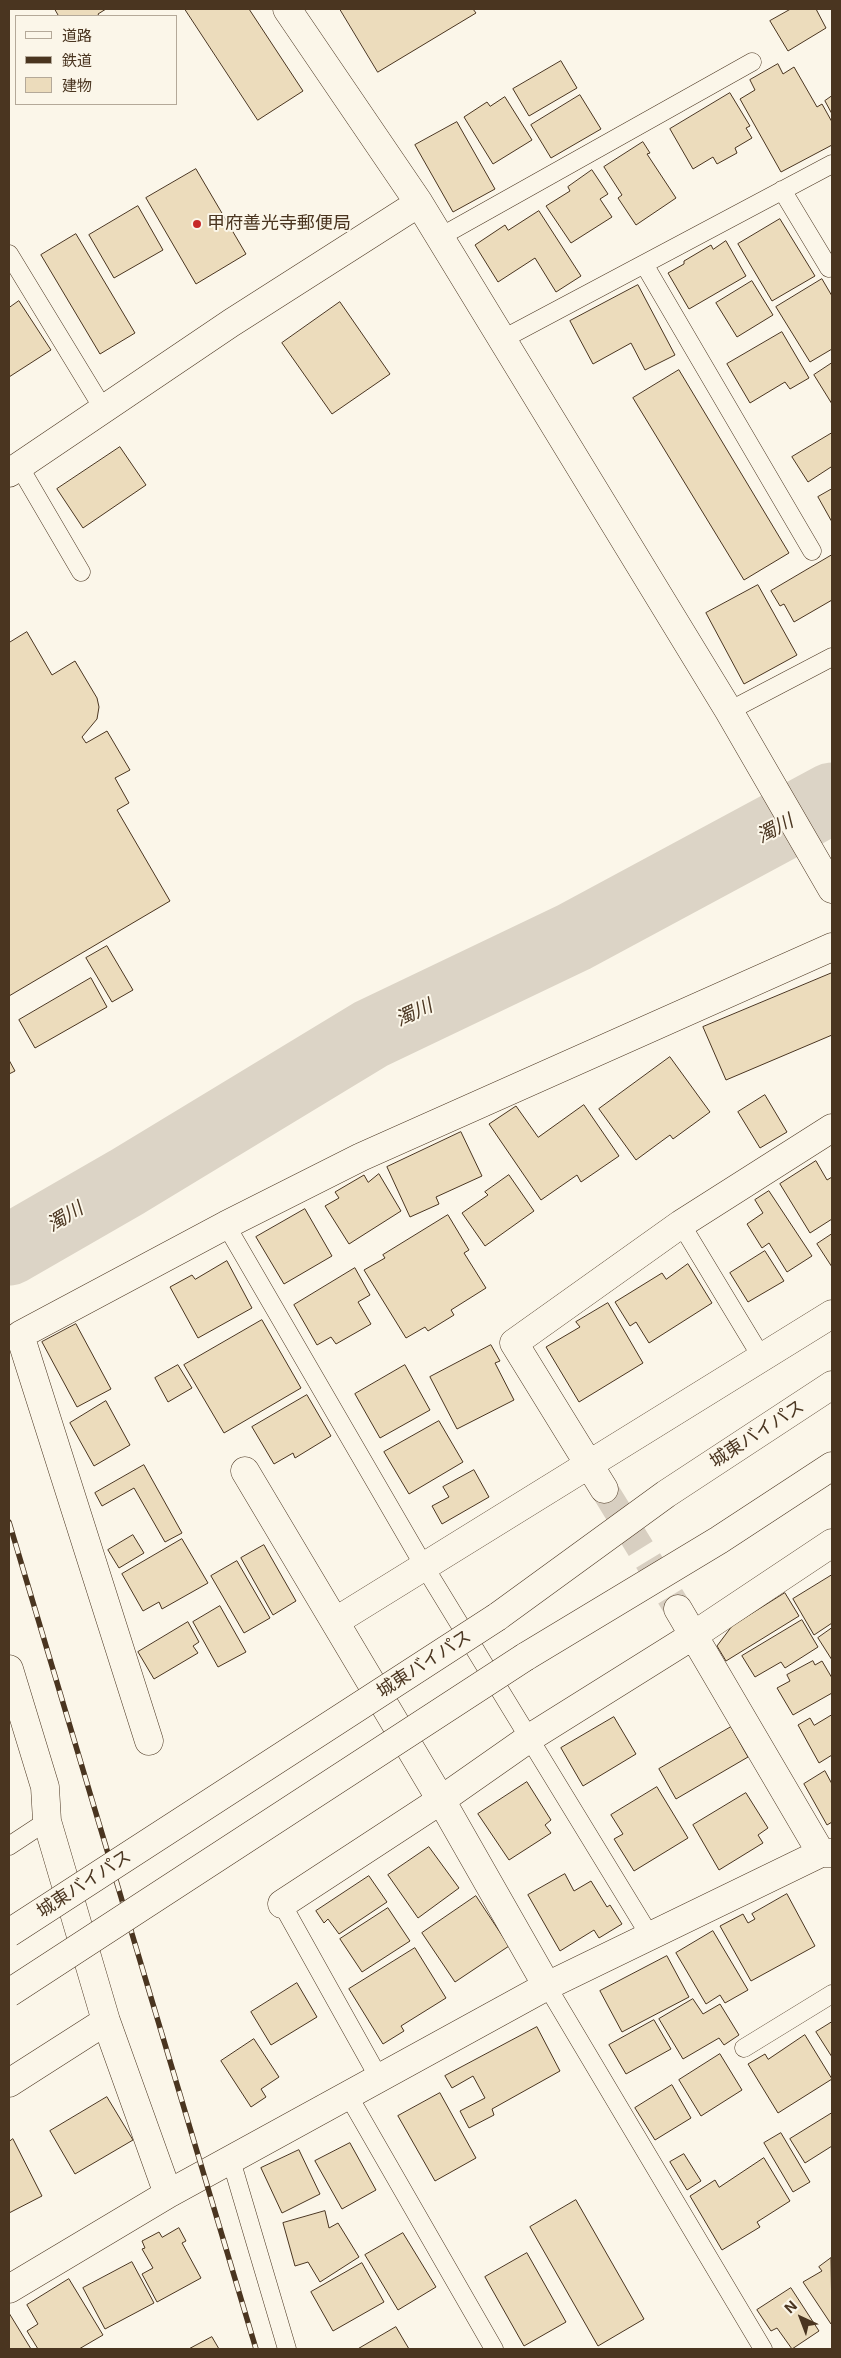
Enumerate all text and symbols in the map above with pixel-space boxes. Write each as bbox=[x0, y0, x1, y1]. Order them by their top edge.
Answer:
legend bbox=[15, 15, 178, 105]
text: 道路 bbox=[62, 26, 92, 45]
text: 鉄道 bbox=[62, 51, 92, 70]
text: 建物 bbox=[62, 76, 92, 95]
place label: 甲府善光寺郵便局 bbox=[207, 213, 351, 235]
marker: 甲府善光寺郵便局 bbox=[191, 218, 203, 230]
water label: 濁川 bbox=[753, 810, 797, 848]
water label: 濁川 bbox=[392, 995, 436, 1031]
water label: 濁川 bbox=[43, 1197, 87, 1237]
street label: 城東バイパス bbox=[706, 1396, 808, 1472]
street label: 城東バイパス bbox=[373, 1626, 475, 1702]
street label: 城東バイパス bbox=[33, 1846, 135, 1922]
north arrow bbox=[776, 2293, 826, 2343]
text: N bbox=[781, 2297, 800, 2317]

